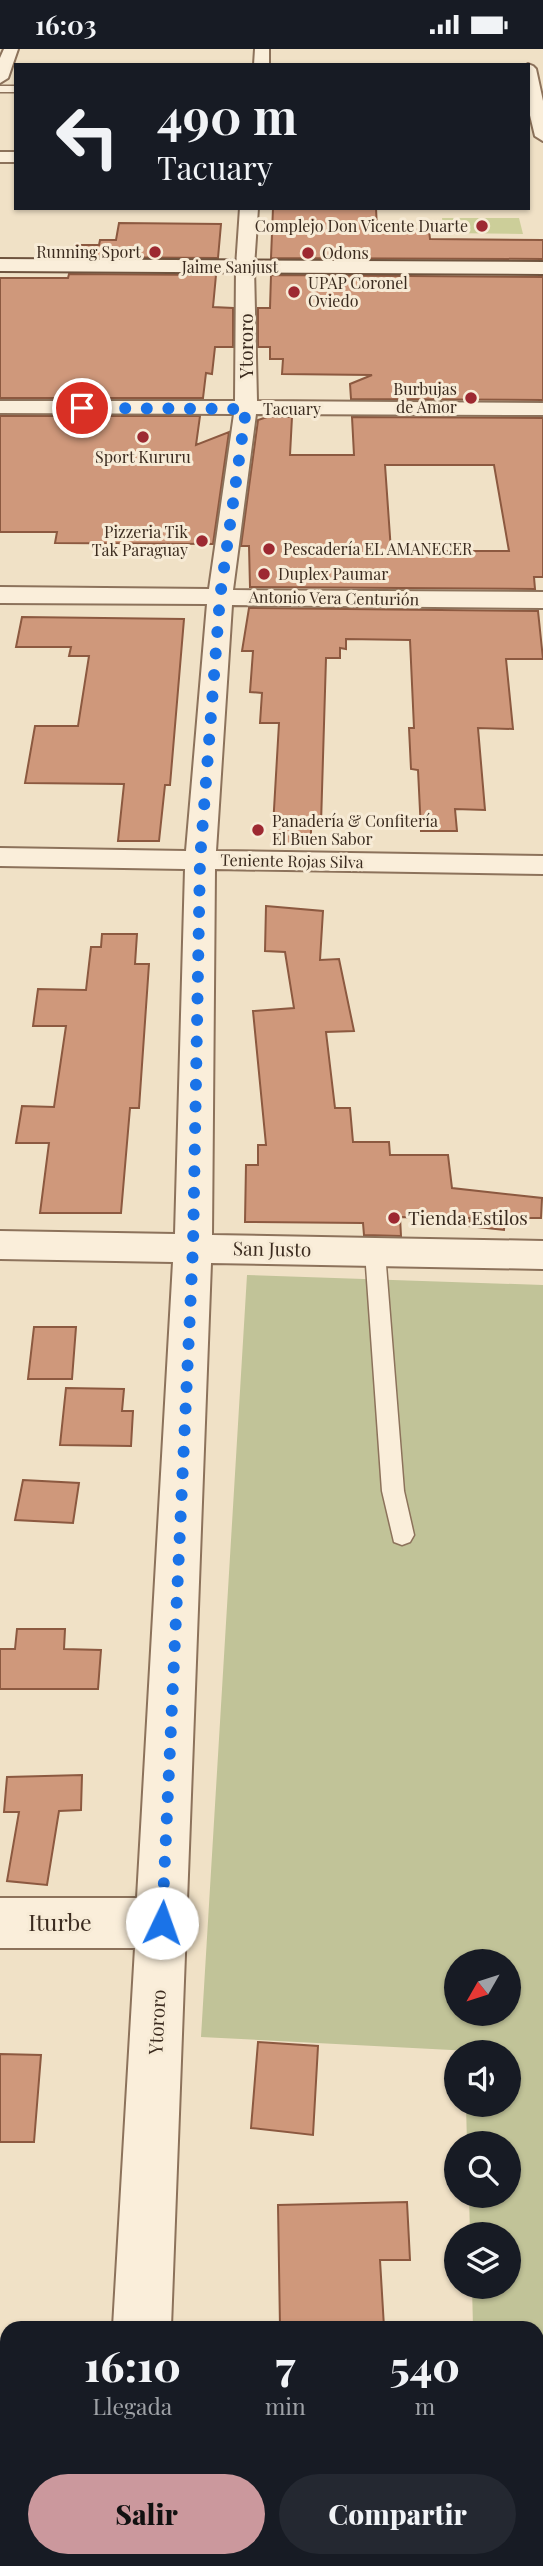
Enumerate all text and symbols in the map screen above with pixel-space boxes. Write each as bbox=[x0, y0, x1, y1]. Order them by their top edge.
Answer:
text: 16:03 bbox=[35, 7, 97, 42]
text: 490 m bbox=[157, 82, 297, 147]
icon: left bbox=[42, 91, 133, 182]
text: Tacuary bbox=[157, 145, 273, 188]
place label: Complejo Don Vicente Duarte bbox=[255, 215, 468, 236]
marker: Complejo Don Vicente Duarte bbox=[474, 218, 490, 234]
place label: Running Sport bbox=[36, 241, 141, 262]
place label: Odons bbox=[322, 242, 369, 263]
marker: Running Sport bbox=[147, 244, 163, 260]
marker: Odons bbox=[300, 245, 316, 261]
street label: Jaime Sanjust bbox=[181, 256, 279, 277]
place label: UPAP Coronel Oviedo bbox=[308, 272, 408, 311]
marker: UPAP Coronel Oviedo bbox=[286, 284, 302, 300]
street label: Ytororo bbox=[232, 313, 258, 380]
pin bbox=[52, 378, 112, 438]
place label: Burbujas de Amor bbox=[393, 378, 457, 417]
icon: arrive bbox=[63, 389, 101, 427]
marker: Burbujas de Amor bbox=[463, 390, 479, 406]
street label: Tacuary bbox=[263, 398, 321, 419]
marker: Sport Kururu bbox=[135, 429, 151, 445]
place label: Sport Kururu bbox=[95, 446, 191, 467]
place label: Pizzeria Tik Tak Paraguay bbox=[92, 521, 188, 560]
marker: Pizzeria Tik Tak Paraguay bbox=[194, 533, 210, 549]
place label: Pescadería EL AMANECER bbox=[283, 538, 473, 559]
marker: Pescadería EL AMANECER bbox=[261, 541, 277, 557]
place label: Duplex Paumar bbox=[278, 563, 388, 584]
marker: Duplex Paumar bbox=[256, 566, 272, 582]
street label: Antonio Vera Centurión bbox=[248, 585, 420, 609]
place label: Panadería & Confitería El Buen Sabor bbox=[272, 810, 438, 849]
marker: Panadería & Confitería El Buen Sabor bbox=[250, 822, 266, 838]
street label: Teniente Rojas Silva bbox=[220, 849, 364, 872]
place label: Tienda Estilos bbox=[408, 1204, 528, 1230]
marker: Tienda Estilos bbox=[386, 1210, 402, 1226]
street label: San Justo bbox=[233, 1234, 311, 1262]
position arrow bbox=[125, 1886, 199, 1960]
street label: Iturbe bbox=[28, 1906, 92, 1937]
north arrow bbox=[444, 1949, 522, 2027]
map controls bbox=[444, 1949, 521, 2299]
street label: Ytororo bbox=[141, 1989, 171, 2056]
button: sound bbox=[444, 2040, 521, 2117]
button: search bbox=[444, 2131, 521, 2208]
button: layers bbox=[444, 2222, 521, 2299]
text: 16:10 bbox=[84, 2337, 181, 2393]
text: 7 bbox=[275, 2337, 295, 2393]
text: 540 bbox=[390, 2337, 460, 2393]
text: Llegada bbox=[93, 2390, 172, 2421]
text: min bbox=[265, 2390, 306, 2421]
text: m bbox=[415, 2390, 435, 2421]
button: Salir bbox=[28, 2474, 265, 2554]
button: Compartir bbox=[279, 2474, 516, 2554]

